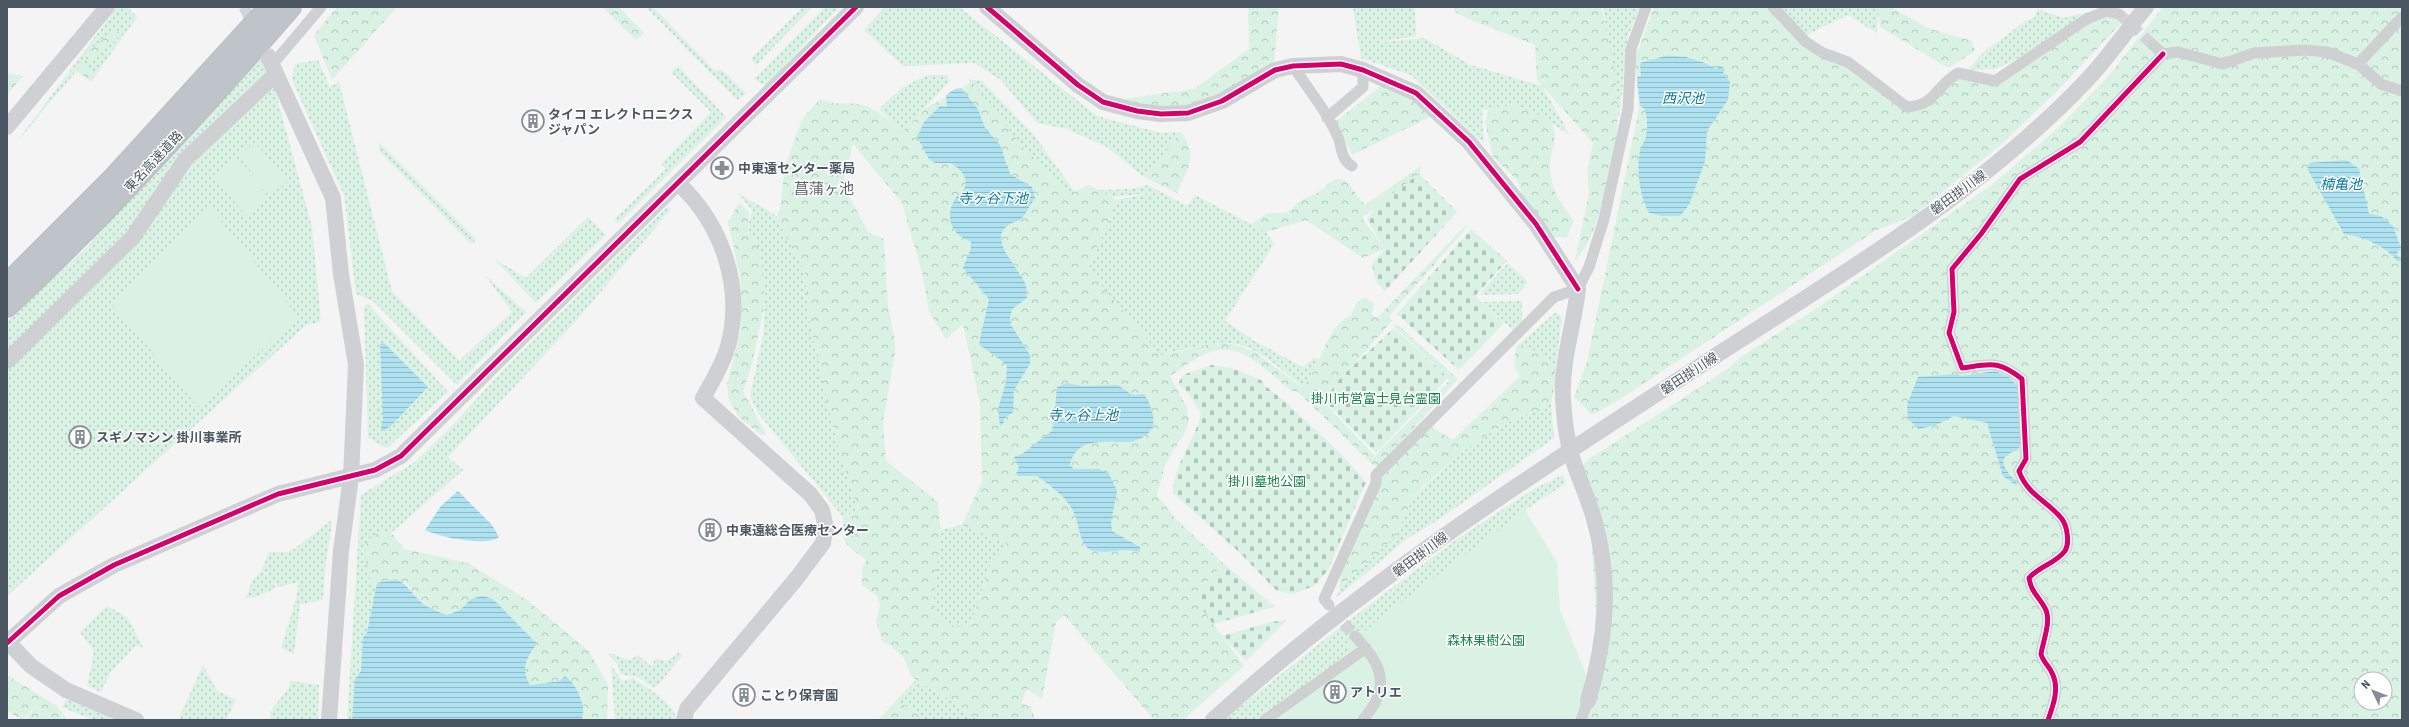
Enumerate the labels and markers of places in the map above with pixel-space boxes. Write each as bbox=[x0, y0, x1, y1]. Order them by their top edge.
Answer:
place label: タイコ エレクトロニクス ジャパン bbox=[548, 107, 694, 137]
building icon: タイコ エレクトロニクス ジャパン bbox=[520, 108, 546, 134]
pharmacy icon: 中東遠センター薬局 bbox=[709, 155, 735, 181]
place label: 中東遠センター薬局 bbox=[738, 161, 855, 176]
building icon: スギノマシン 掛川事業所 bbox=[67, 424, 93, 450]
place label: スギノマシン 掛川事業所 bbox=[96, 430, 241, 445]
building icon: 中東遠総合医療センター bbox=[697, 517, 723, 543]
place label: 中東遠総合医療センター bbox=[726, 523, 869, 538]
building icon: アトリエ bbox=[1322, 679, 1348, 705]
building icon: ことり保育園 bbox=[731, 682, 757, 708]
place label: アトリエ bbox=[1350, 685, 1402, 700]
place label: ことり保育園 bbox=[760, 688, 838, 703]

